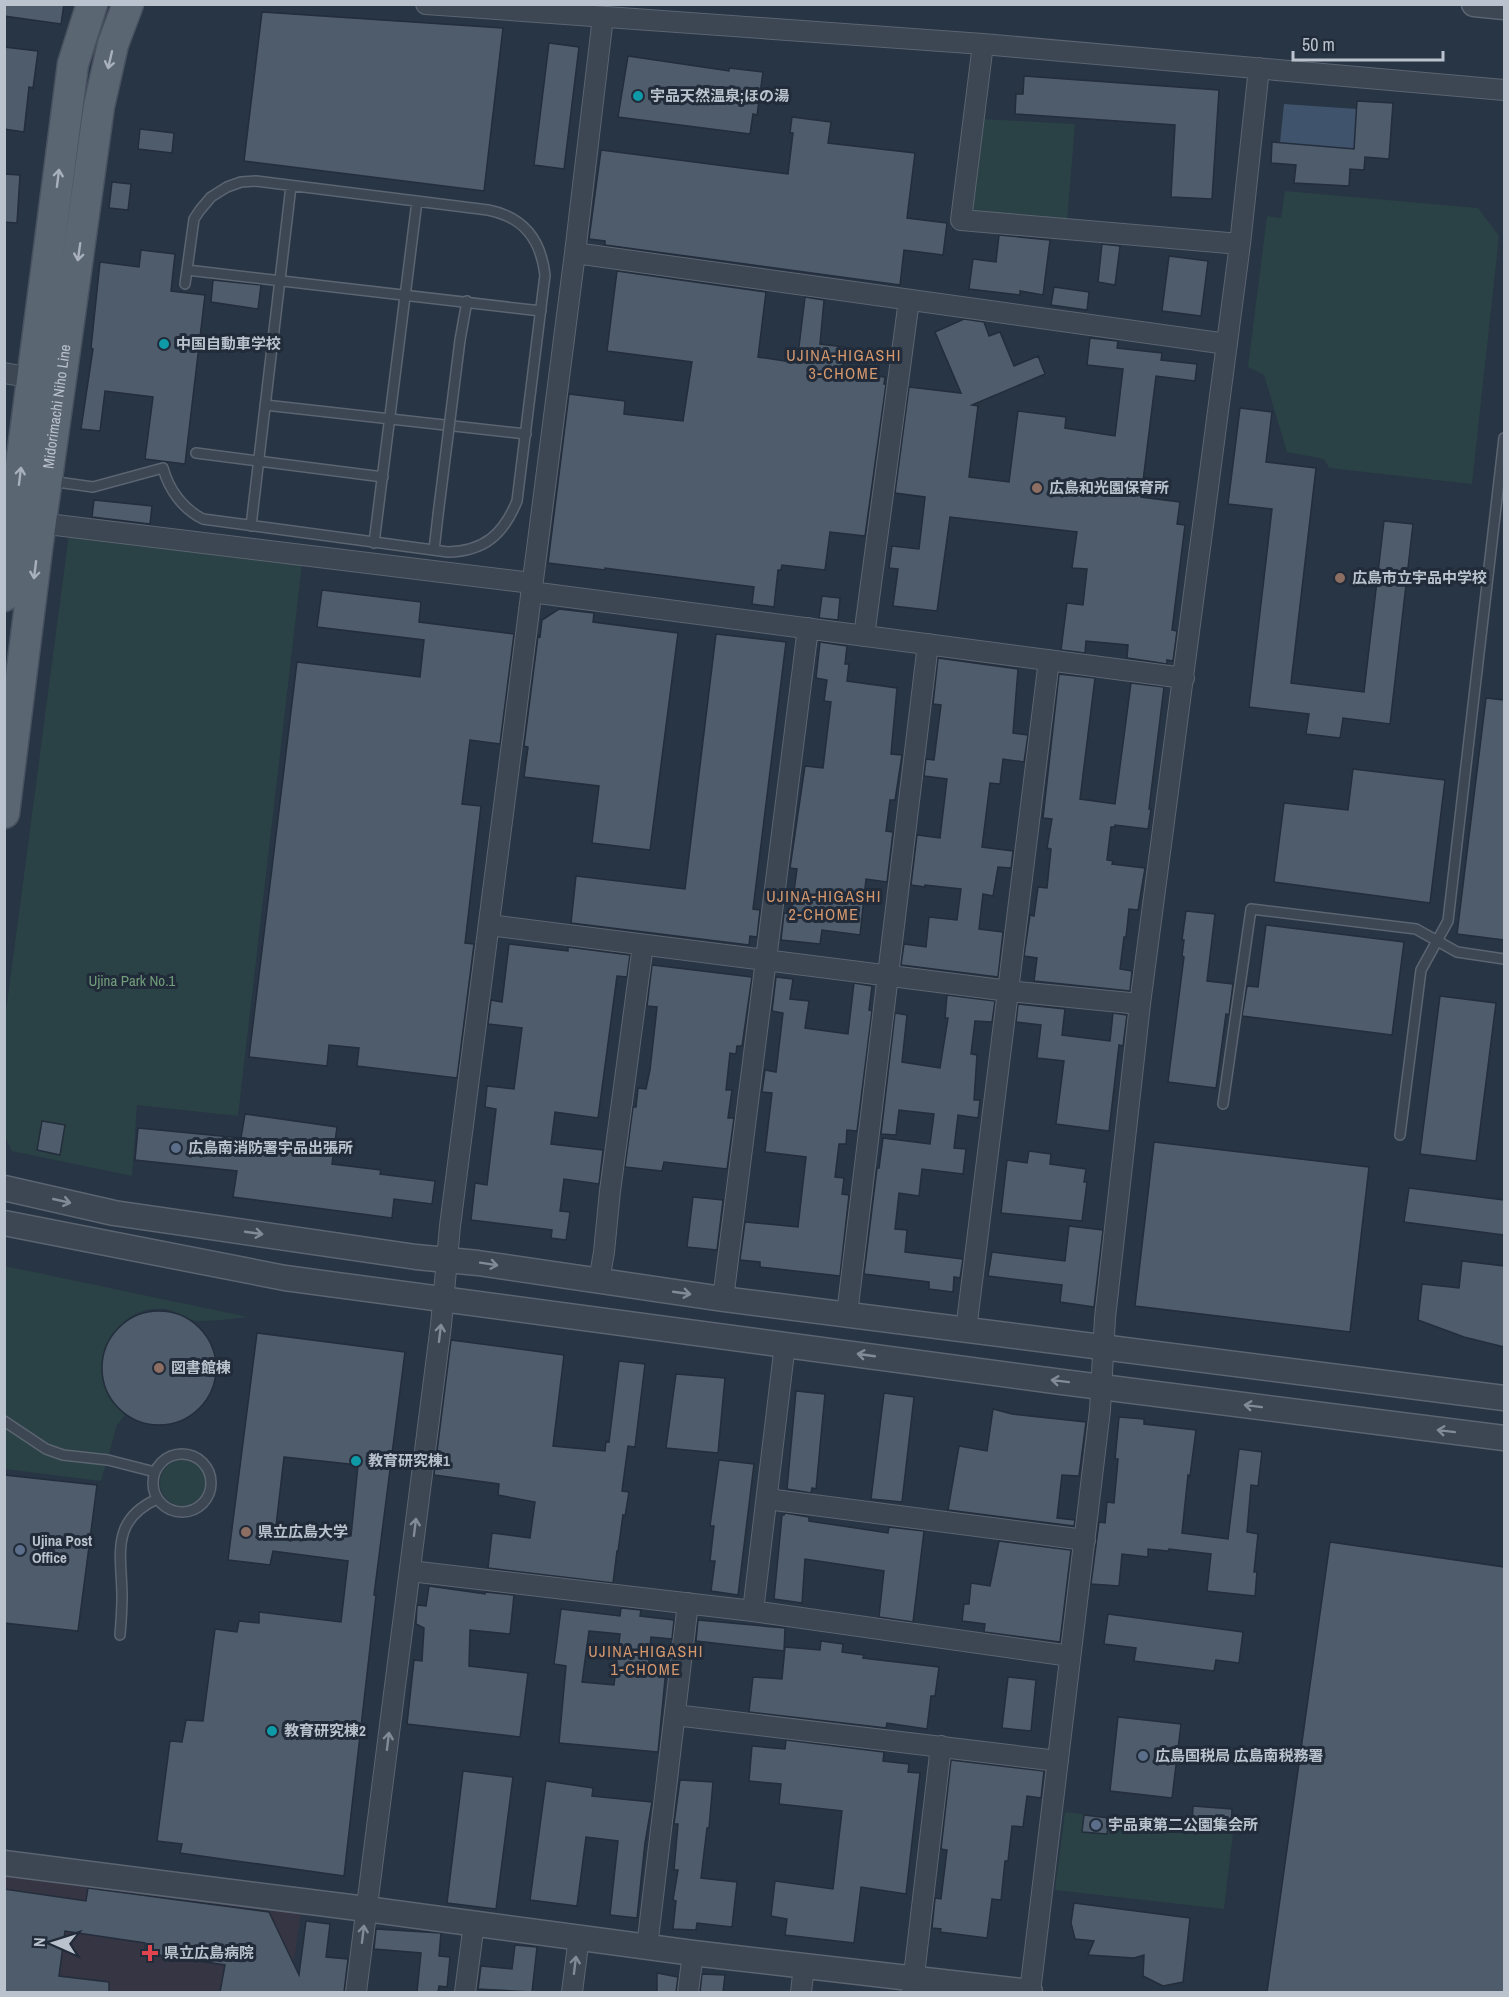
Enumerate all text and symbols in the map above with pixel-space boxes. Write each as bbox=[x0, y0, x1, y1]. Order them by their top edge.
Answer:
scale bar bbox=[1293, 24, 1443, 62]
text: 50 m bbox=[1302, 32, 1335, 57]
one-way arrow bbox=[103, 50, 115, 69]
place label: 宇品天然温泉;ほの湯 bbox=[650, 85, 789, 106]
marker: 宇品天然温泉;ほの湯 bbox=[631, 89, 645, 103]
one-way arrow bbox=[52, 168, 63, 188]
one-way arrow bbox=[73, 242, 84, 262]
place label: 中国自動車学校 bbox=[176, 333, 281, 354]
marker: 中国自動車学校 bbox=[157, 337, 171, 351]
street label: Midorimachi Niho Line bbox=[37, 343, 76, 470]
district label: UJINA-HIGASHI 3-CHOME bbox=[786, 344, 902, 384]
one-way arrow bbox=[15, 466, 26, 486]
place label: 広島和光園保育所 bbox=[1049, 477, 1169, 498]
marker: 広島和光園保育所 bbox=[1030, 481, 1044, 495]
one-way arrow bbox=[29, 560, 40, 580]
place label: 広島市立宇品中学校 bbox=[1352, 567, 1487, 588]
marker: 広島市立宇品中学校 bbox=[1333, 571, 1347, 585]
district label: UJINA-HIGASHI 2-CHOME bbox=[766, 885, 882, 925]
park label: Ujina Park No.1 bbox=[89, 970, 176, 991]
place label: 広島南消防署宇品出張所 bbox=[188, 1137, 353, 1158]
marker: 広島南消防署宇品出張所 bbox=[169, 1141, 183, 1155]
one-way arrow bbox=[52, 1196, 71, 1208]
one-way arrow bbox=[243, 1228, 263, 1239]
one-way arrow bbox=[478, 1259, 498, 1270]
one-way arrow bbox=[671, 1287, 691, 1298]
one-way arrow bbox=[435, 1324, 446, 1344]
one-way arrow bbox=[857, 1349, 877, 1360]
place label: 図書館棟 bbox=[171, 1357, 231, 1378]
marker: 図書館棟 bbox=[152, 1361, 166, 1375]
one-way arrow bbox=[1050, 1376, 1070, 1387]
one-way arrow bbox=[1244, 1400, 1263, 1411]
one-way arrow bbox=[1437, 1425, 1457, 1436]
place label: 教育研究棟1 bbox=[368, 1450, 450, 1471]
marker: 教育研究棟1 bbox=[349, 1454, 363, 1468]
one-way arrow bbox=[410, 1517, 421, 1537]
place label: 県立広島大学 bbox=[258, 1521, 348, 1542]
marker: 県立広島大学 bbox=[239, 1525, 253, 1539]
place label: Ujina Post Office bbox=[32, 1530, 92, 1568]
marker: Ujina Post Office bbox=[13, 1543, 27, 1557]
district label: UJINA-HIGASHI 1-CHOME bbox=[588, 1640, 704, 1680]
place label: 教育研究棟2 bbox=[284, 1720, 366, 1741]
marker: 教育研究棟2 bbox=[265, 1724, 279, 1738]
one-way arrow bbox=[383, 1732, 394, 1751]
place label: 広島国税局 広島南税務署 bbox=[1155, 1745, 1323, 1766]
marker: 広島国税局 広島南税務署 bbox=[1136, 1749, 1150, 1763]
place label: 宇品東第二公園集会所 bbox=[1108, 1814, 1258, 1835]
marker: 宇品東第二公園集会所 bbox=[1089, 1818, 1103, 1832]
north arrow bbox=[24, 1913, 84, 1973]
one-way arrow bbox=[358, 1925, 369, 1945]
text: N bbox=[28, 1937, 50, 1948]
place label: 県立広島病院 bbox=[164, 1942, 254, 1963]
marker: 県立広島病院 bbox=[141, 1944, 159, 1962]
one-way arrow bbox=[570, 1956, 581, 1975]

